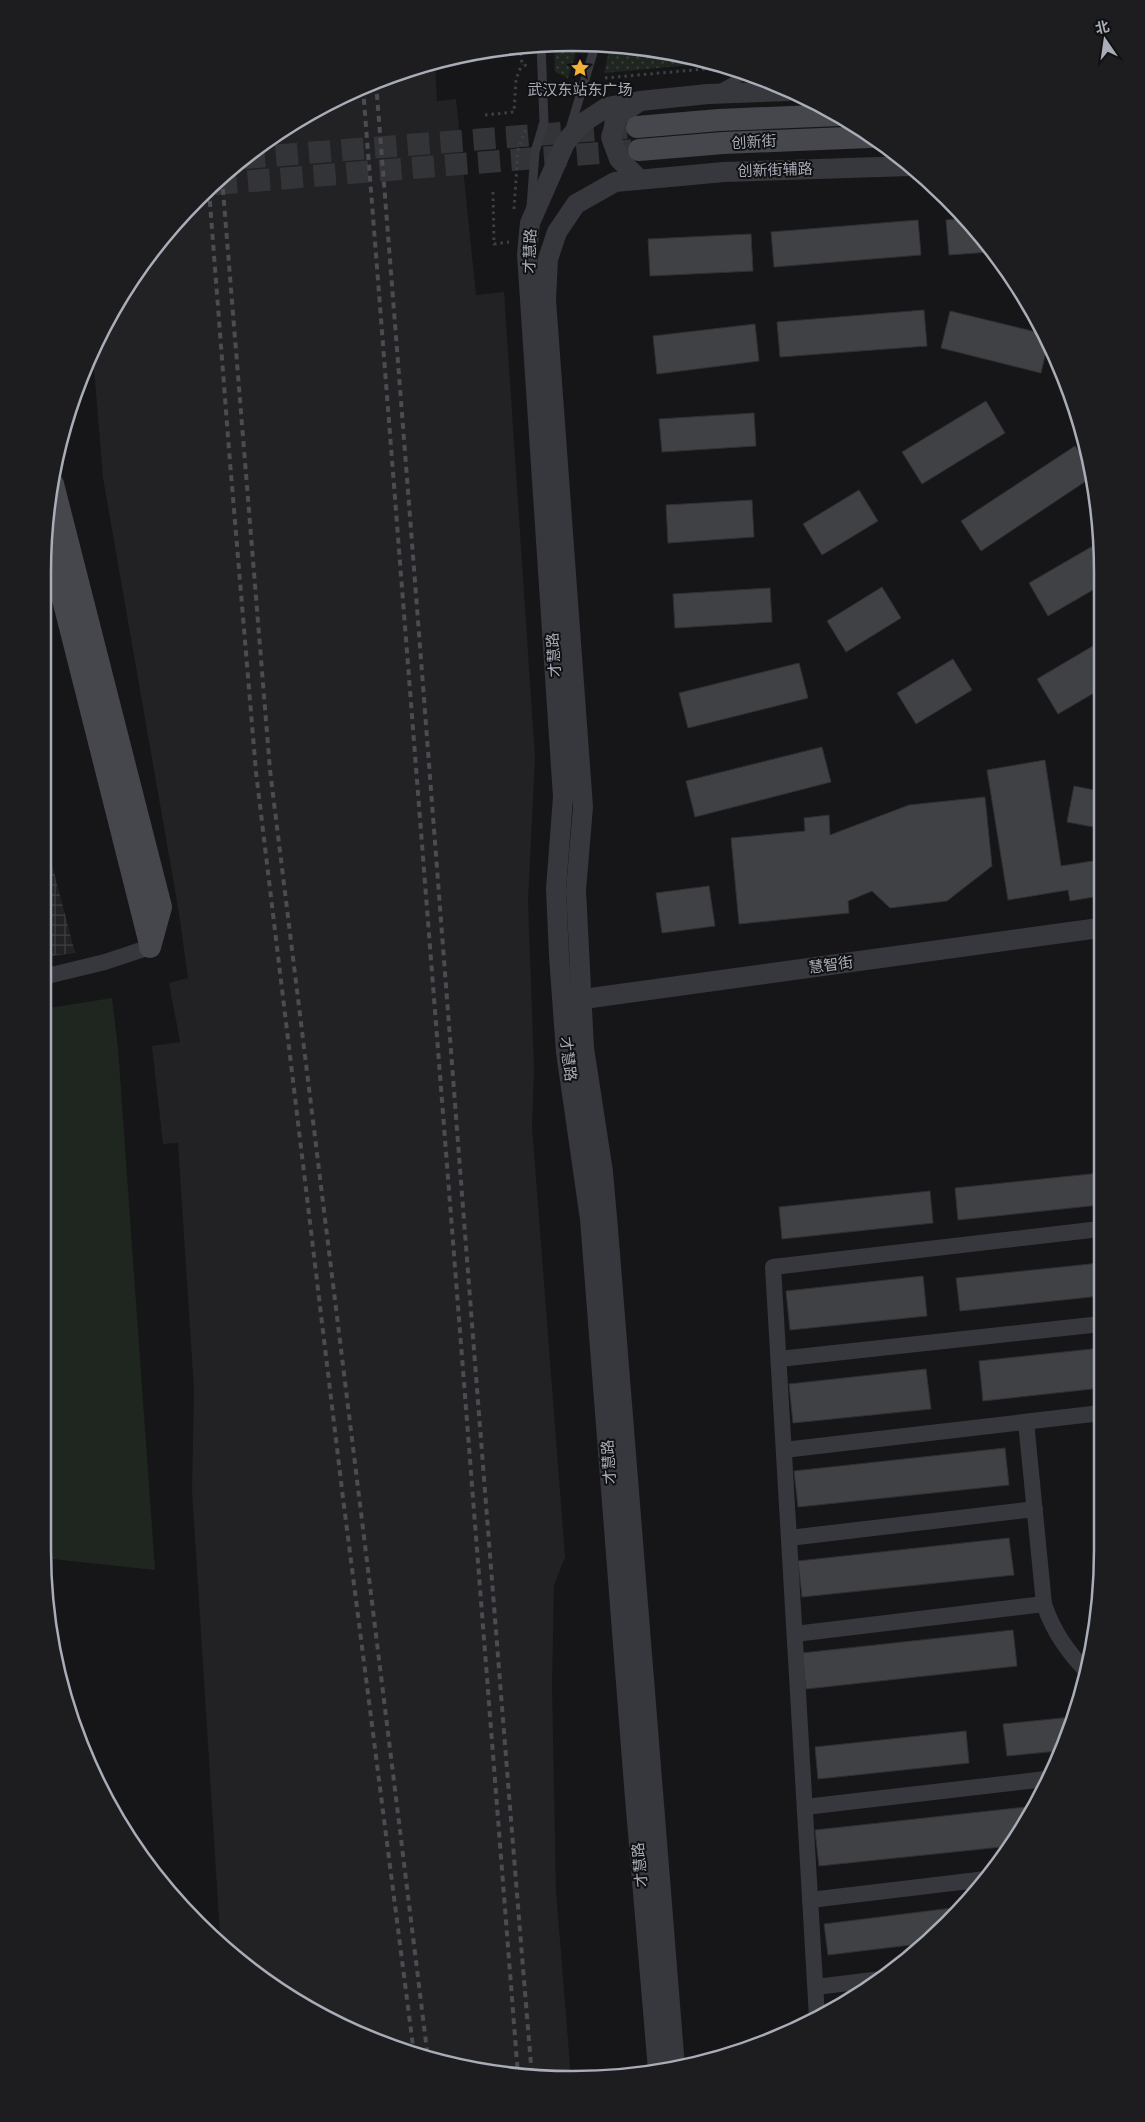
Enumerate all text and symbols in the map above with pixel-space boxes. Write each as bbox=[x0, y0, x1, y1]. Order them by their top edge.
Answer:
north arrow bbox=[1080, 15, 1130, 65]
text: 北 bbox=[1093, 16, 1111, 39]
place icon: 武汉东站东广场 bbox=[569, 57, 591, 79]
place label: 武汉东站东广场 bbox=[527, 79, 633, 100]
street label: 创新街 bbox=[731, 130, 777, 153]
street label: 创新街辅路 bbox=[737, 158, 813, 181]
street label: 才慧路 bbox=[518, 228, 541, 274]
street label: 才慧路 bbox=[541, 632, 566, 678]
street label: 慧智街 bbox=[807, 951, 855, 978]
street label: 才慧路 bbox=[555, 1035, 582, 1083]
street label: 才慧路 bbox=[596, 1439, 621, 1485]
street label: 才慧路 bbox=[627, 1842, 652, 1888]

